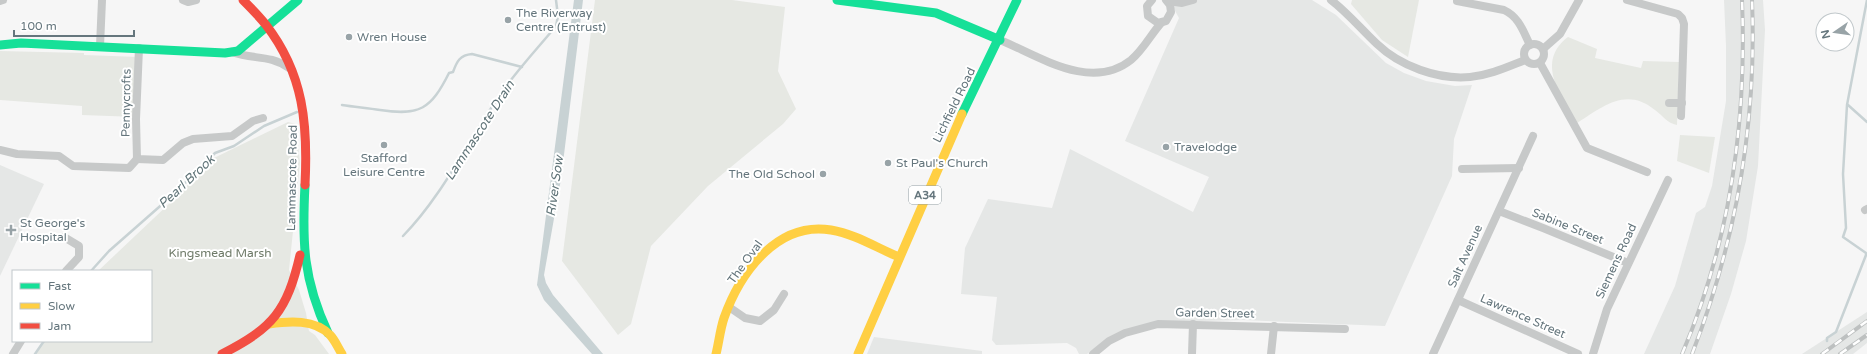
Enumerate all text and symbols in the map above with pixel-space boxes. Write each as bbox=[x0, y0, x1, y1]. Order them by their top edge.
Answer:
place label: The Riverway Centre (Entrust) bbox=[516, 6, 606, 34]
scale bar bbox=[14, 12, 134, 38]
north arrow bbox=[1815, 12, 1855, 52]
marker: The Riverway Centre (Entrust) bbox=[503, 15, 513, 25]
text: 100 m bbox=[20, 19, 57, 33]
text: N bbox=[1818, 28, 1833, 40]
place label: Wren House bbox=[357, 30, 427, 44]
marker: Wren House bbox=[344, 32, 354, 42]
street label: Lichfield Road bbox=[930, 65, 978, 145]
street label: Pennycrofts bbox=[118, 68, 134, 137]
water label: Lammascote Drain bbox=[442, 77, 519, 183]
street label: Lammascote Road bbox=[284, 125, 300, 231]
marker: Stafford Leisure Centre bbox=[379, 140, 389, 150]
place label: Travelodge bbox=[1174, 140, 1237, 154]
marker: Travelodge bbox=[1161, 142, 1171, 152]
water label: Pearl Brook bbox=[155, 151, 219, 212]
place label: Stafford Leisure Centre bbox=[343, 151, 425, 179]
water label: River Sow bbox=[543, 153, 567, 218]
place label: St Paul's Church bbox=[896, 156, 988, 170]
marker: St Paul's Church bbox=[883, 158, 893, 168]
place label: The Old School bbox=[729, 167, 815, 181]
marker: The Old School bbox=[818, 169, 828, 179]
road number: A34 bbox=[909, 186, 941, 204]
street label: Sabine Street bbox=[1530, 205, 1606, 247]
place label: St George's Hospital bbox=[20, 216, 85, 244]
street label: Siemens Road bbox=[1592, 221, 1640, 301]
street label: Salt Avenue bbox=[1445, 222, 1485, 290]
marker: St George's Hospital bbox=[5, 224, 17, 236]
street label: The Oval bbox=[725, 238, 765, 286]
park label: Kingsmead Marsh bbox=[169, 246, 271, 260]
legend bbox=[12, 270, 152, 342]
text: Fast bbox=[48, 279, 72, 293]
street label: Lawrence Street bbox=[1478, 291, 1568, 341]
text: Slow bbox=[48, 299, 75, 313]
street label: Garden Street bbox=[1175, 305, 1255, 321]
text: Jam bbox=[48, 319, 71, 333]

